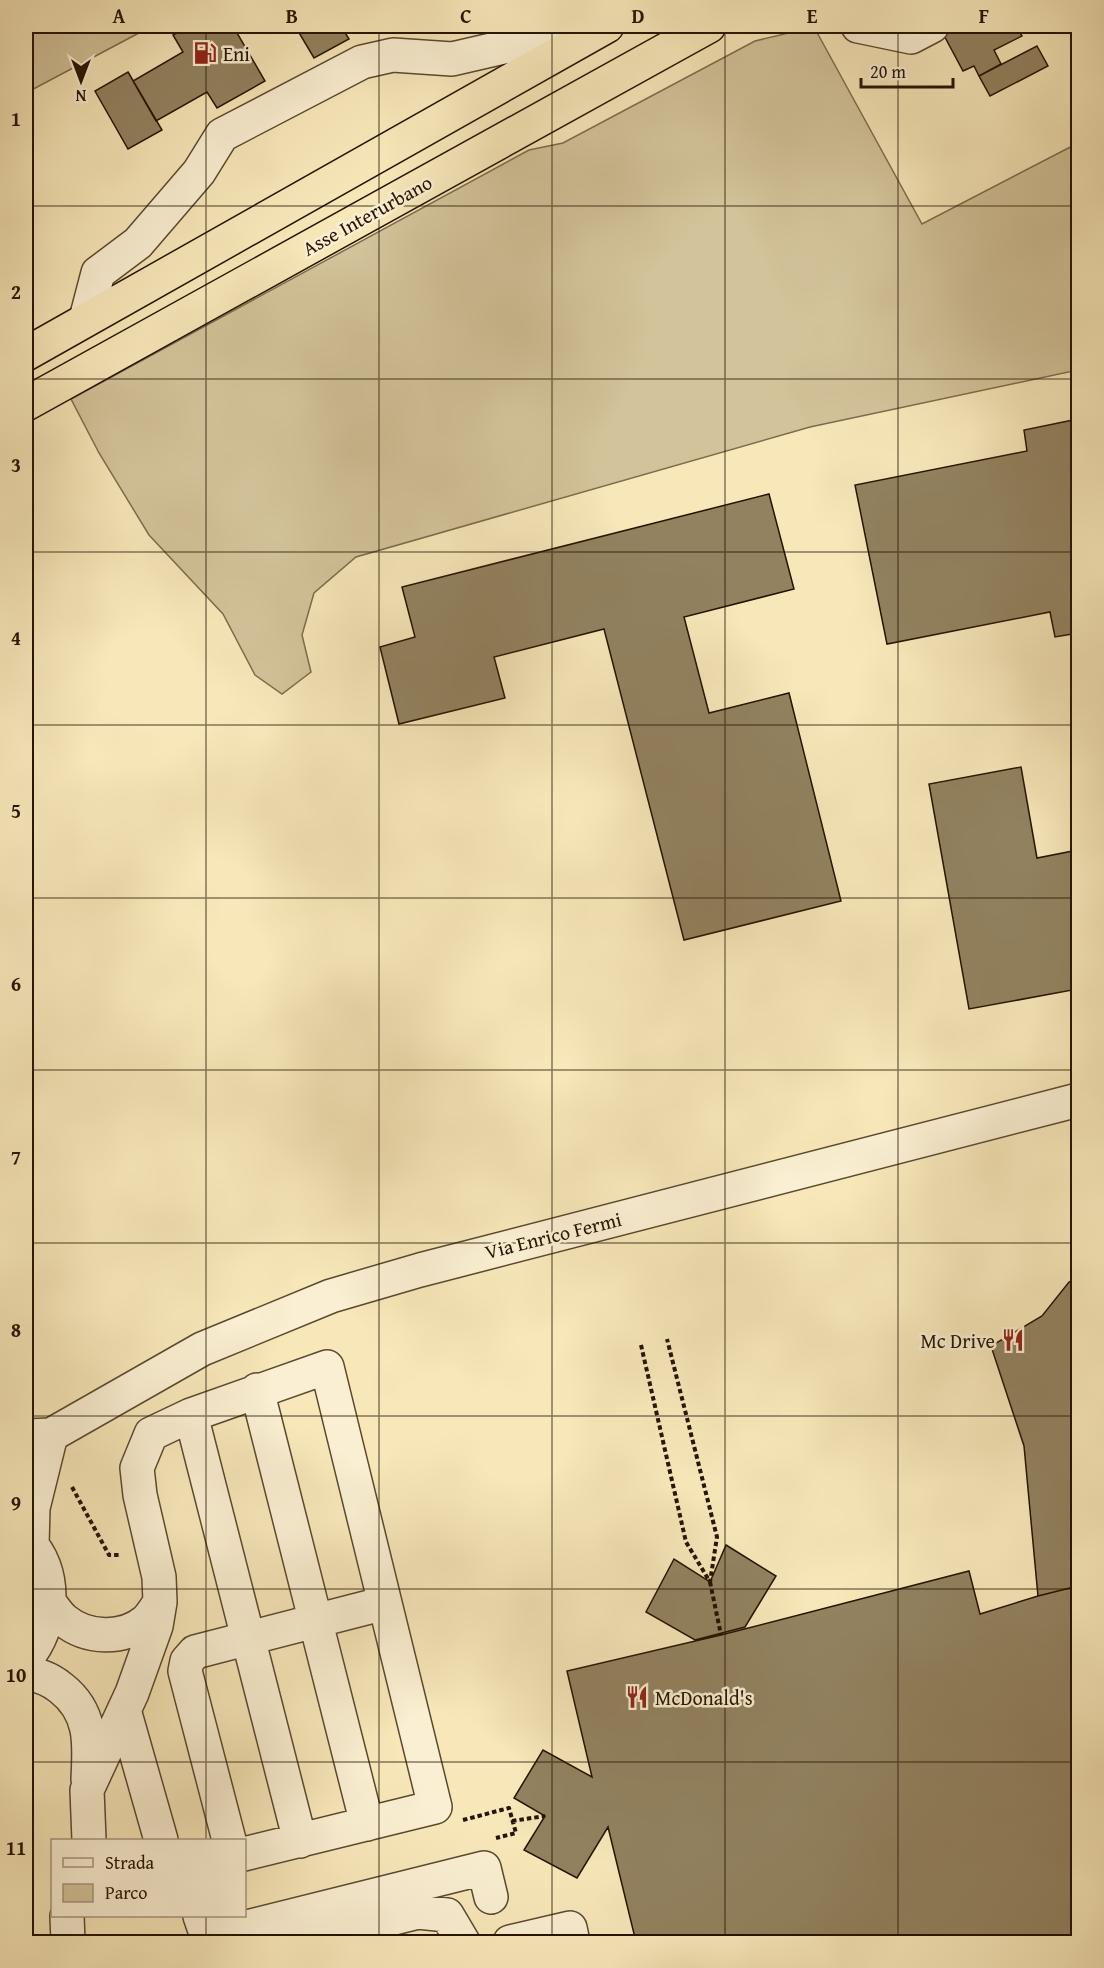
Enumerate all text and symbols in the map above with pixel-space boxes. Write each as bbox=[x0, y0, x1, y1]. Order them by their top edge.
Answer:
text: A bbox=[113, 1, 126, 30]
text: B bbox=[286, 1, 298, 30]
text: C bbox=[460, 1, 472, 30]
text: D bbox=[631, 1, 645, 30]
text: E bbox=[807, 1, 818, 30]
text: F bbox=[979, 1, 989, 30]
place label: Eni bbox=[223, 39, 250, 68]
fuel station icon: Eni bbox=[192, 40, 218, 66]
north arrow bbox=[51, 51, 111, 111]
scale bar bbox=[861, 51, 952, 89]
text: 20 m bbox=[870, 58, 906, 85]
text: N bbox=[75, 84, 86, 108]
text: 1 bbox=[11, 104, 21, 133]
street label: Asse Interurbano bbox=[297, 167, 437, 263]
text: 2 bbox=[11, 277, 21, 306]
text: 3 bbox=[11, 450, 21, 479]
text: 4 bbox=[11, 623, 21, 652]
text: 5 bbox=[11, 796, 21, 825]
text: 6 bbox=[11, 969, 21, 998]
text: 7 bbox=[11, 1142, 21, 1171]
street label: Via Enrico Fermi bbox=[482, 1204, 625, 1266]
text: 8 bbox=[11, 1315, 21, 1344]
place label: Mc Drive bbox=[920, 1326, 995, 1355]
restaurant icon: Mc Drive bbox=[1000, 1327, 1026, 1353]
text: 9 bbox=[11, 1488, 21, 1517]
text: 10 bbox=[6, 1660, 26, 1689]
place label: McDonald's bbox=[655, 1683, 753, 1712]
restaurant icon: McDonald's bbox=[624, 1684, 650, 1710]
text: 11 bbox=[6, 1833, 26, 1862]
legend bbox=[51, 1839, 246, 1917]
text: Strada bbox=[105, 1849, 155, 1876]
text: Parco bbox=[105, 1879, 148, 1906]

